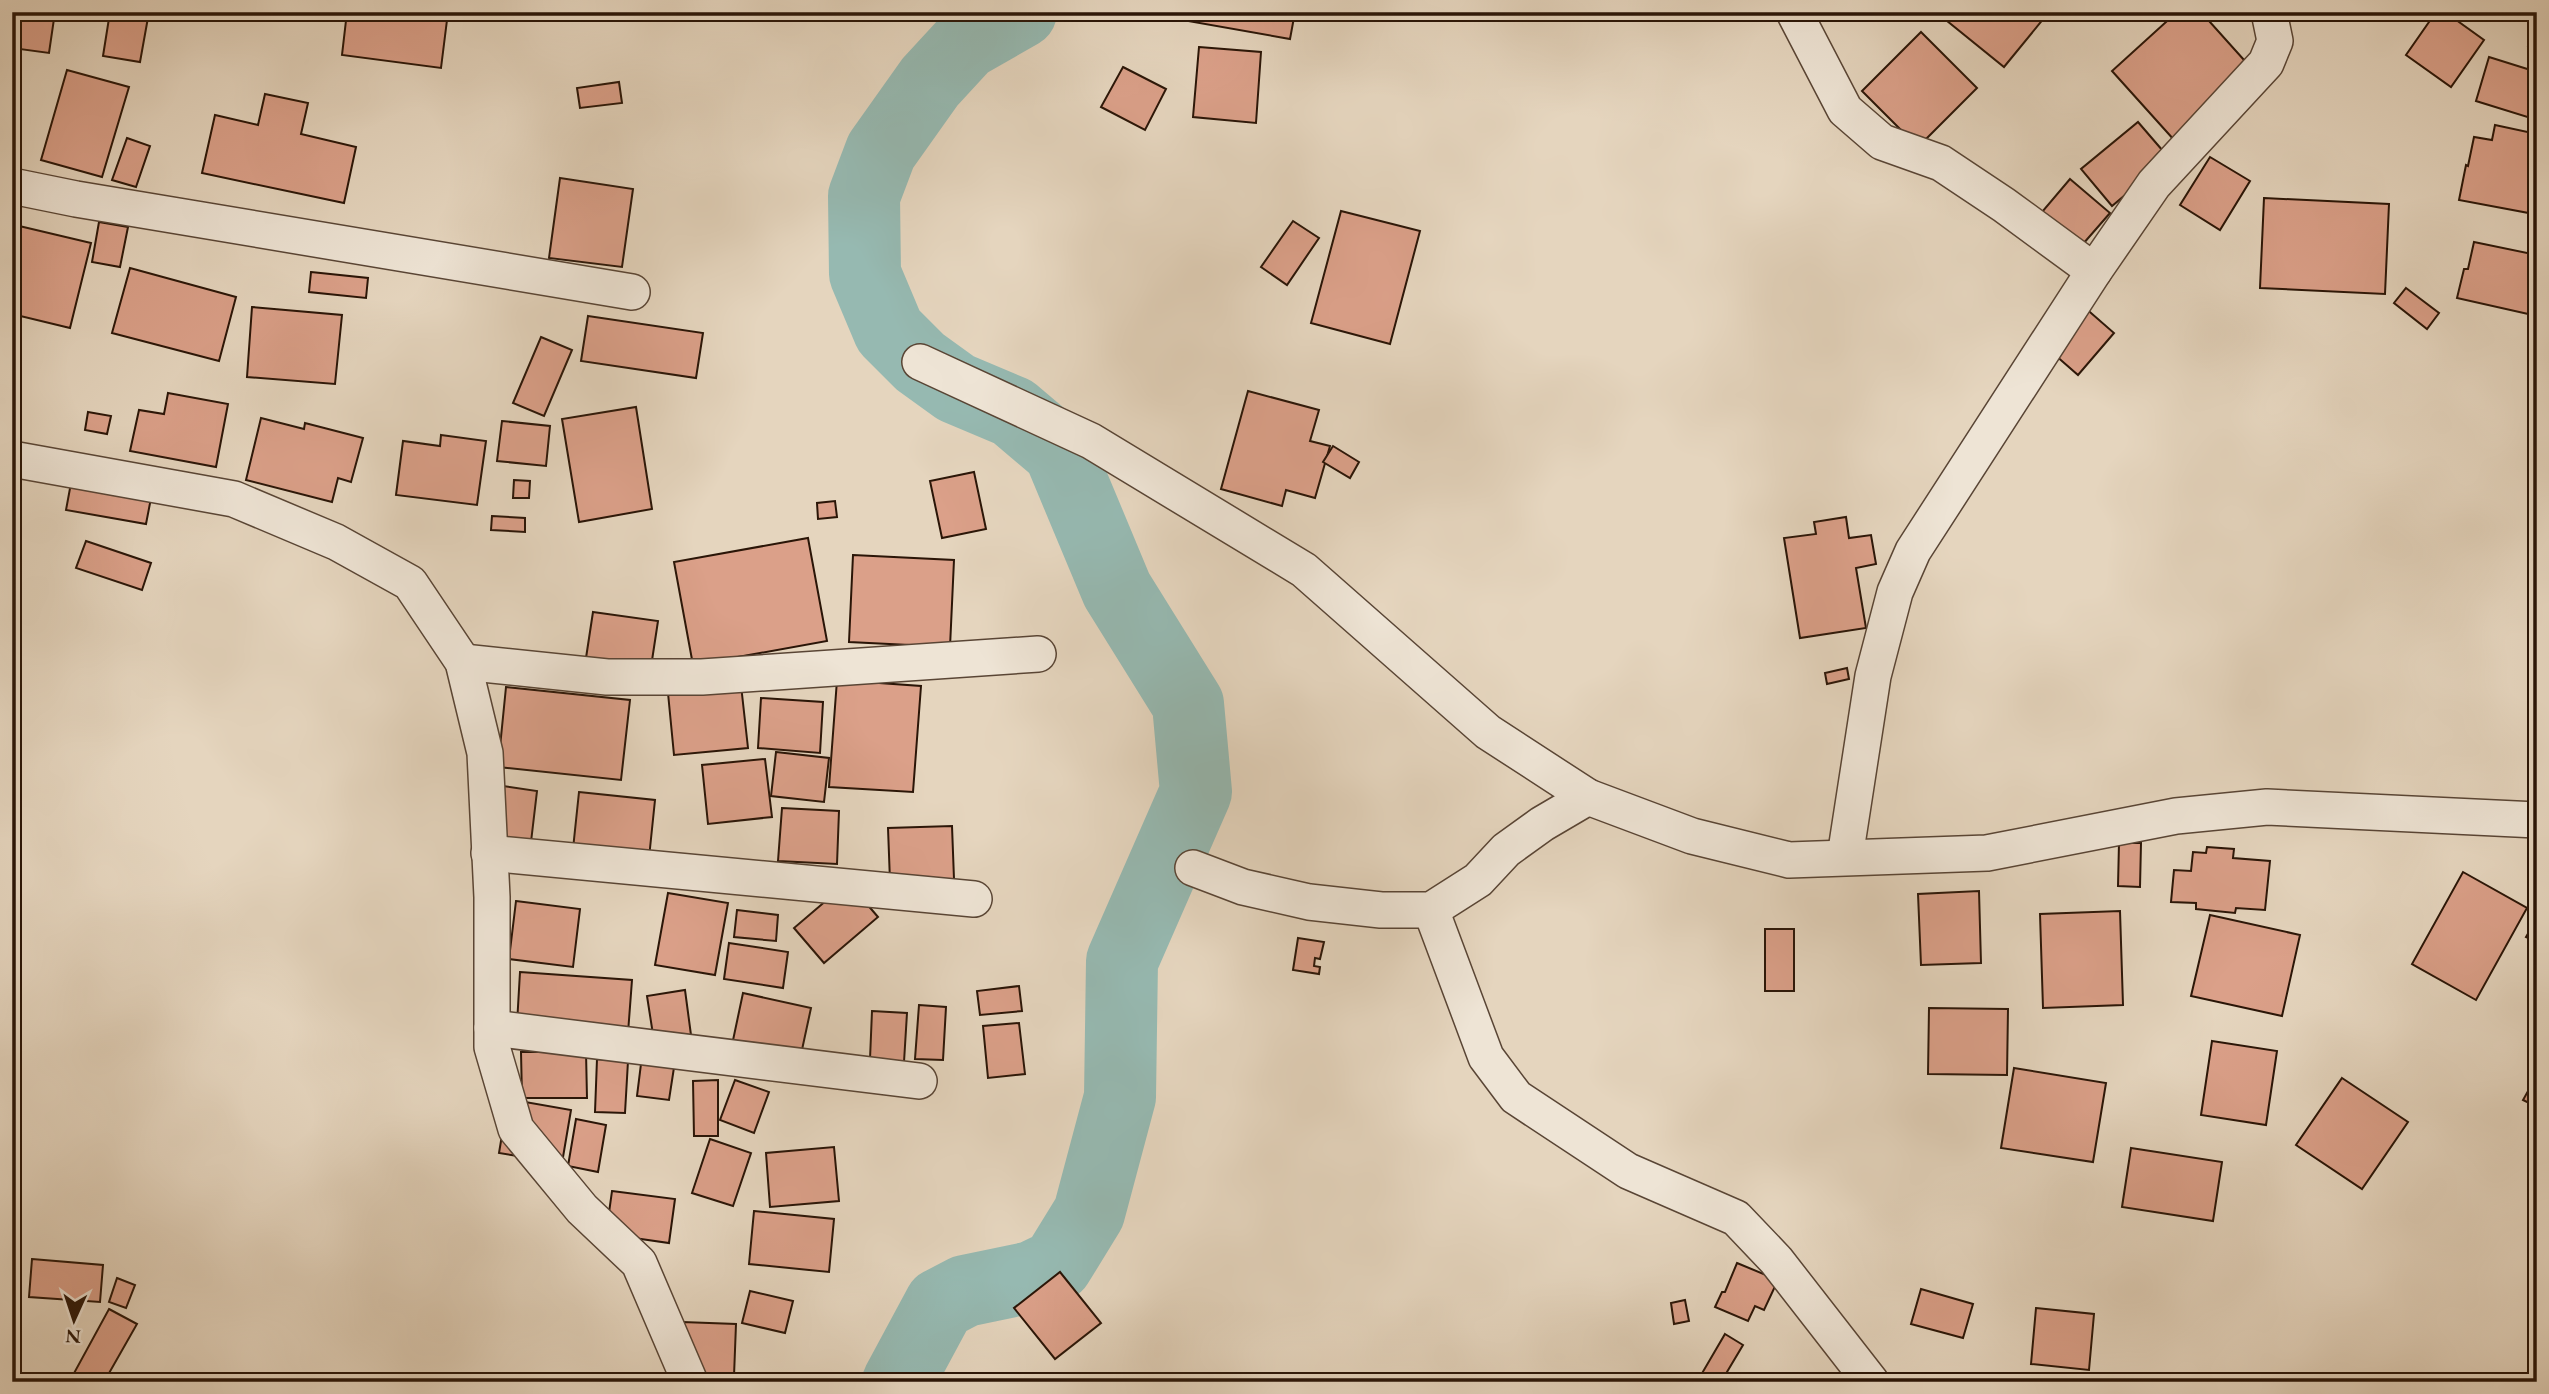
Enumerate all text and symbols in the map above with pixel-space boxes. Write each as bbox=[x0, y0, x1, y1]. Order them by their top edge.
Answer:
north arrow bbox=[38, 1286, 108, 1356]
text: N bbox=[64, 1324, 81, 1349]

